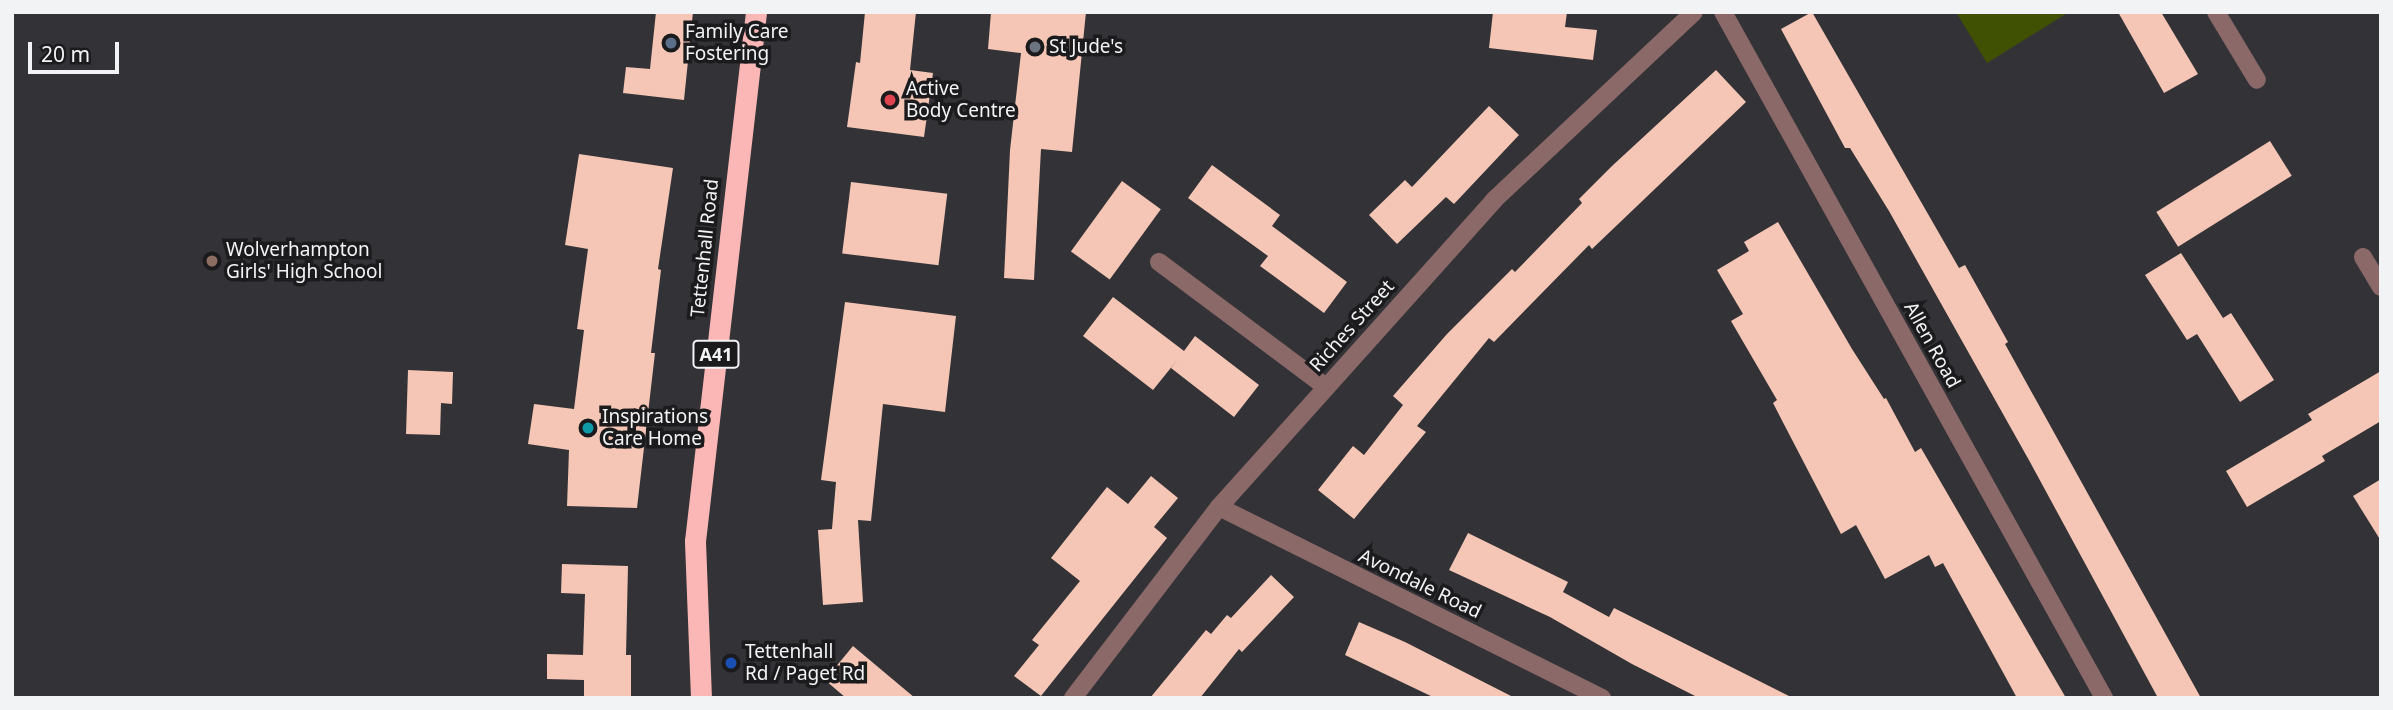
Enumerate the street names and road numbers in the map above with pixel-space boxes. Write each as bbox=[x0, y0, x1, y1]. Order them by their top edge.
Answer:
street label: Tettenhall Road bbox=[686, 178, 724, 318]
street label: Riches Street bbox=[1305, 275, 1399, 377]
street label: Allen Road bbox=[1899, 298, 1965, 392]
road number: A41 bbox=[692, 340, 740, 368]
street label: Avondale Road bbox=[1355, 544, 1485, 624]

